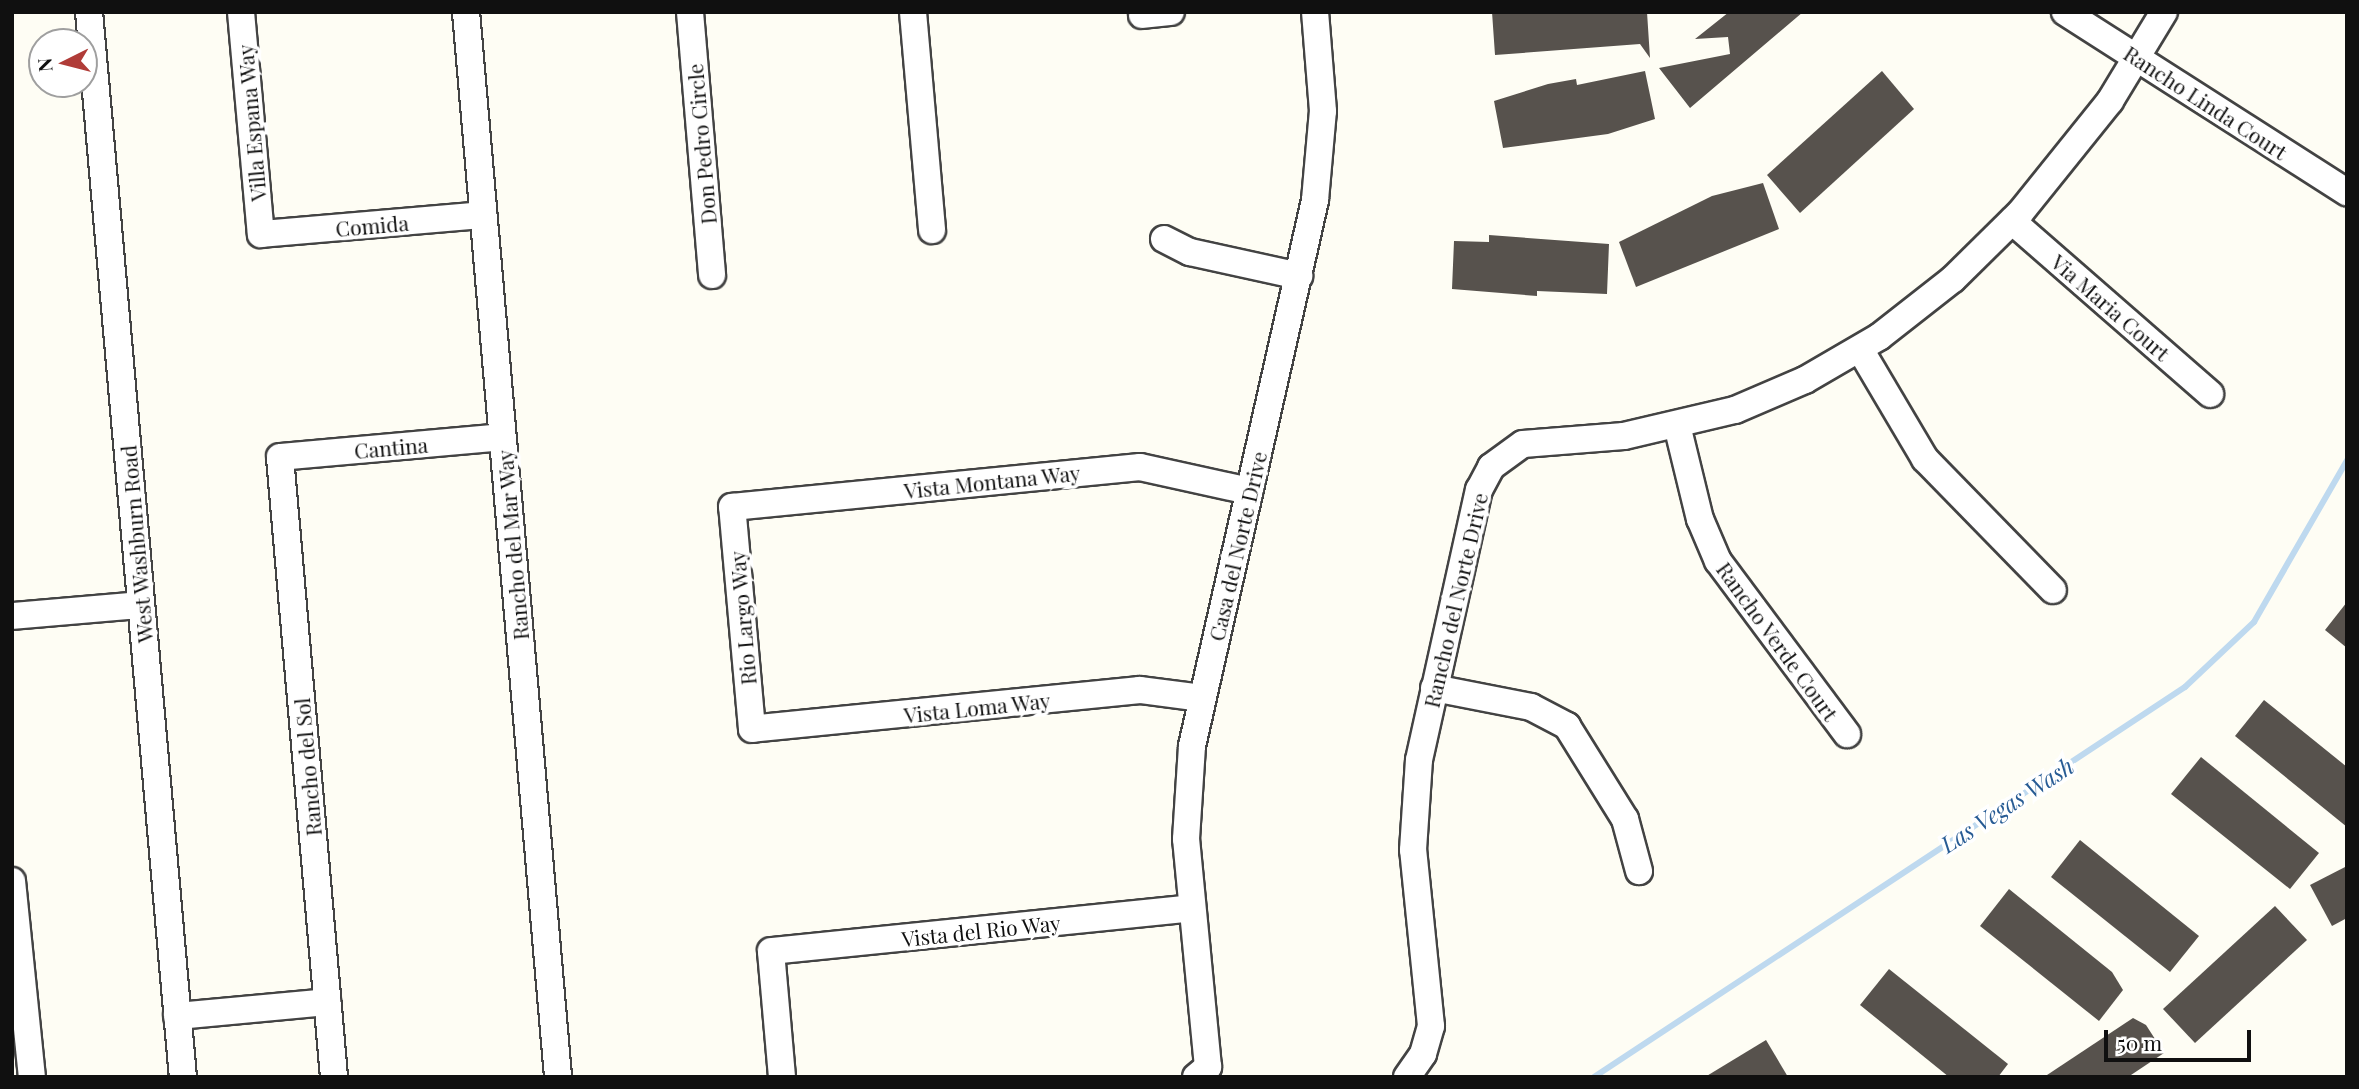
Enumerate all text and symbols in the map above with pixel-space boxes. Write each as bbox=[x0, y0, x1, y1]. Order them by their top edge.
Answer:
north arrow bbox=[28, 28, 98, 98]
street label: Rancho Linda Court bbox=[2120, 40, 2292, 164]
street label: Villa Espana Way bbox=[232, 43, 270, 203]
text: N bbox=[30, 57, 58, 73]
street label: Don Pedro Circle bbox=[681, 63, 721, 225]
street label: Comida bbox=[334, 209, 410, 241]
street label: Via Maria Court bbox=[2046, 249, 2176, 365]
street label: Cantina bbox=[353, 431, 429, 463]
street label: West Washburn Road bbox=[115, 444, 157, 644]
street label: Rancho del Mar Way bbox=[491, 448, 533, 642]
street label: Casa del Norte Drive bbox=[1203, 449, 1271, 643]
street label: Vista Montana Way bbox=[902, 459, 1082, 503]
street label: Rancho del Norte Drive bbox=[1418, 490, 1492, 710]
street label: Rio Largo Way bbox=[724, 550, 760, 686]
street label: Rancho Verde Court bbox=[1712, 557, 1844, 725]
street label: Vista Loma Way bbox=[902, 687, 1052, 727]
street label: Rancho del Sol bbox=[288, 697, 326, 837]
water label: Las Vegas Wash bbox=[1935, 752, 2079, 858]
street label: Vista del Rio Way bbox=[900, 909, 1062, 951]
scale bar bbox=[2107, 1016, 2254, 1060]
text: 50 m bbox=[2117, 1028, 2162, 1056]

